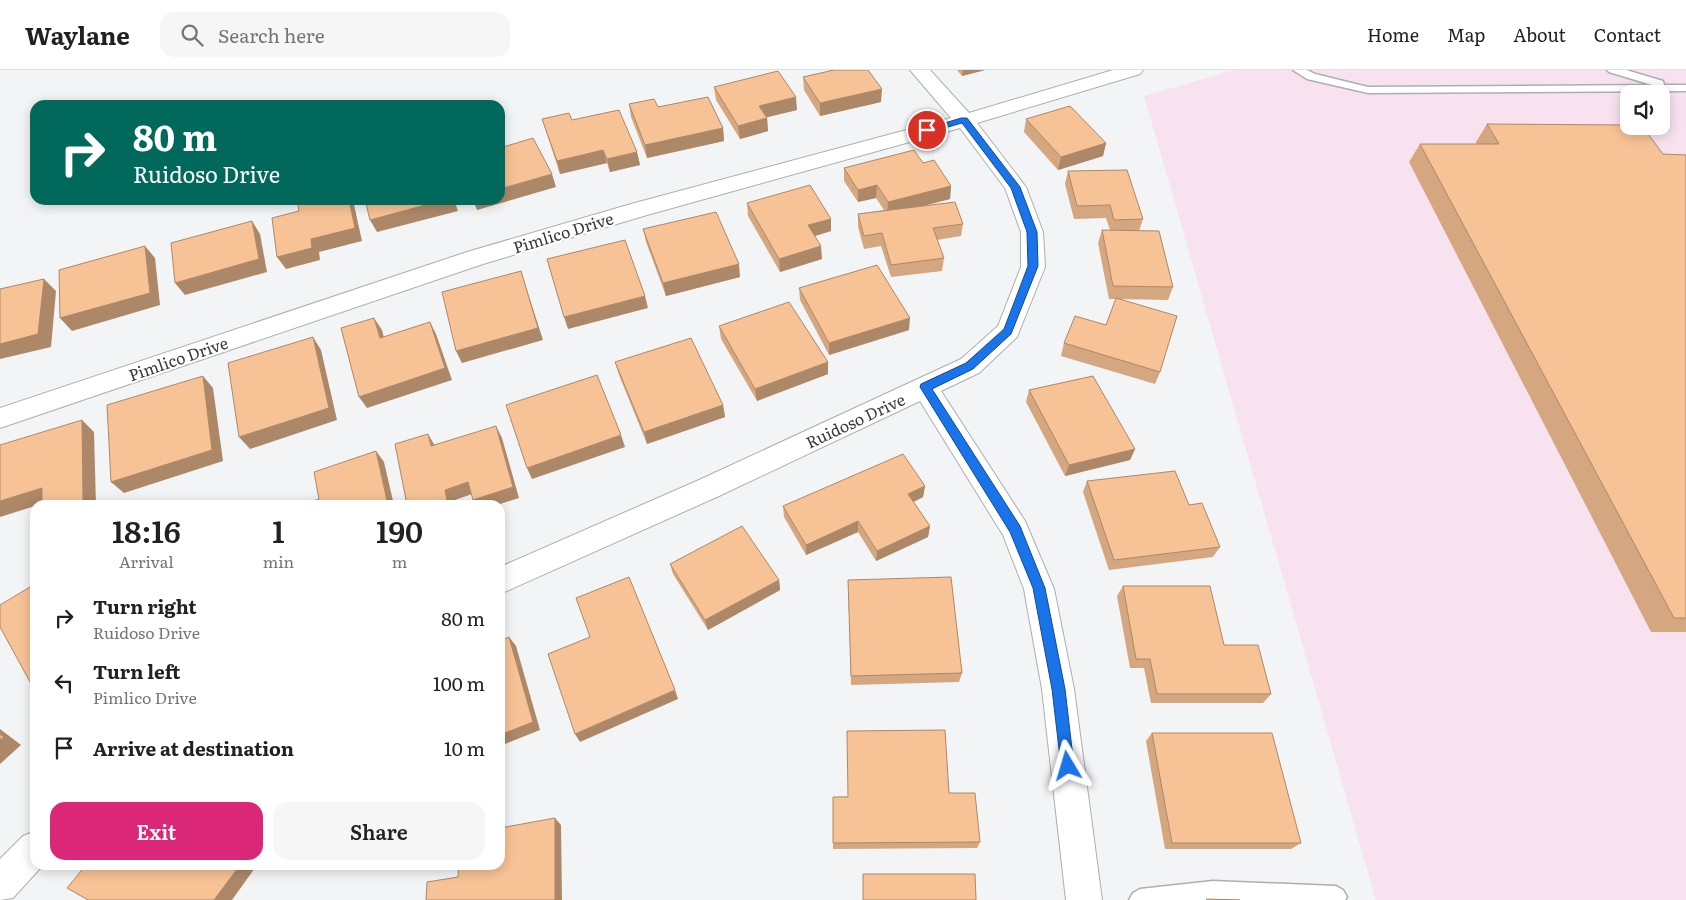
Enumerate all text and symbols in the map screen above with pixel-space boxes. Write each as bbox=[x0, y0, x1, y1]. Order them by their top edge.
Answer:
search box bbox=[160, 12, 510, 57]
text: Waylane bbox=[25, 17, 130, 52]
icon: search bbox=[178, 21, 206, 49]
text: Search here bbox=[218, 21, 325, 49]
text: Home bbox=[1367, 21, 1419, 48]
text: Map bbox=[1447, 21, 1485, 48]
text: About bbox=[1513, 21, 1566, 48]
text: Contact bbox=[1594, 21, 1661, 48]
map controls bbox=[1620, 85, 1670, 135]
button: sound bbox=[1620, 85, 1670, 135]
pin bbox=[906, 109, 948, 151]
text: 80 m bbox=[133, 110, 217, 162]
icon: arrive bbox=[913, 116, 941, 144]
icon: right bbox=[50, 120, 115, 185]
text: Ruidoso Drive bbox=[133, 157, 280, 190]
street label: Pimlico Drive bbox=[510, 205, 616, 259]
street label: Pimlico Drive bbox=[125, 330, 231, 386]
street label: Ruidoso Drive bbox=[801, 387, 909, 453]
text: 18:16 bbox=[112, 508, 181, 552]
text: 1 bbox=[272, 508, 285, 552]
text: 190 bbox=[376, 508, 423, 552]
text: Arrival bbox=[119, 549, 174, 573]
text: min bbox=[263, 549, 294, 573]
text: m bbox=[392, 549, 407, 573]
text: Turn right bbox=[93, 592, 197, 620]
icon: right bbox=[50, 604, 78, 632]
text: 80 m bbox=[441, 604, 485, 632]
text: Ruidoso Drive bbox=[93, 620, 200, 644]
text: Turn left bbox=[93, 657, 180, 685]
icon: left bbox=[50, 669, 78, 697]
text: 100 m bbox=[433, 669, 485, 697]
text: Pimlico Drive bbox=[93, 685, 197, 709]
icon: arrive bbox=[50, 734, 78, 762]
text: Arrive at destination bbox=[93, 734, 294, 762]
text: 10 m bbox=[444, 734, 485, 762]
position arrow bbox=[1041, 739, 1093, 791]
button: Exit bbox=[50, 802, 263, 860]
button: Share bbox=[273, 802, 485, 860]

